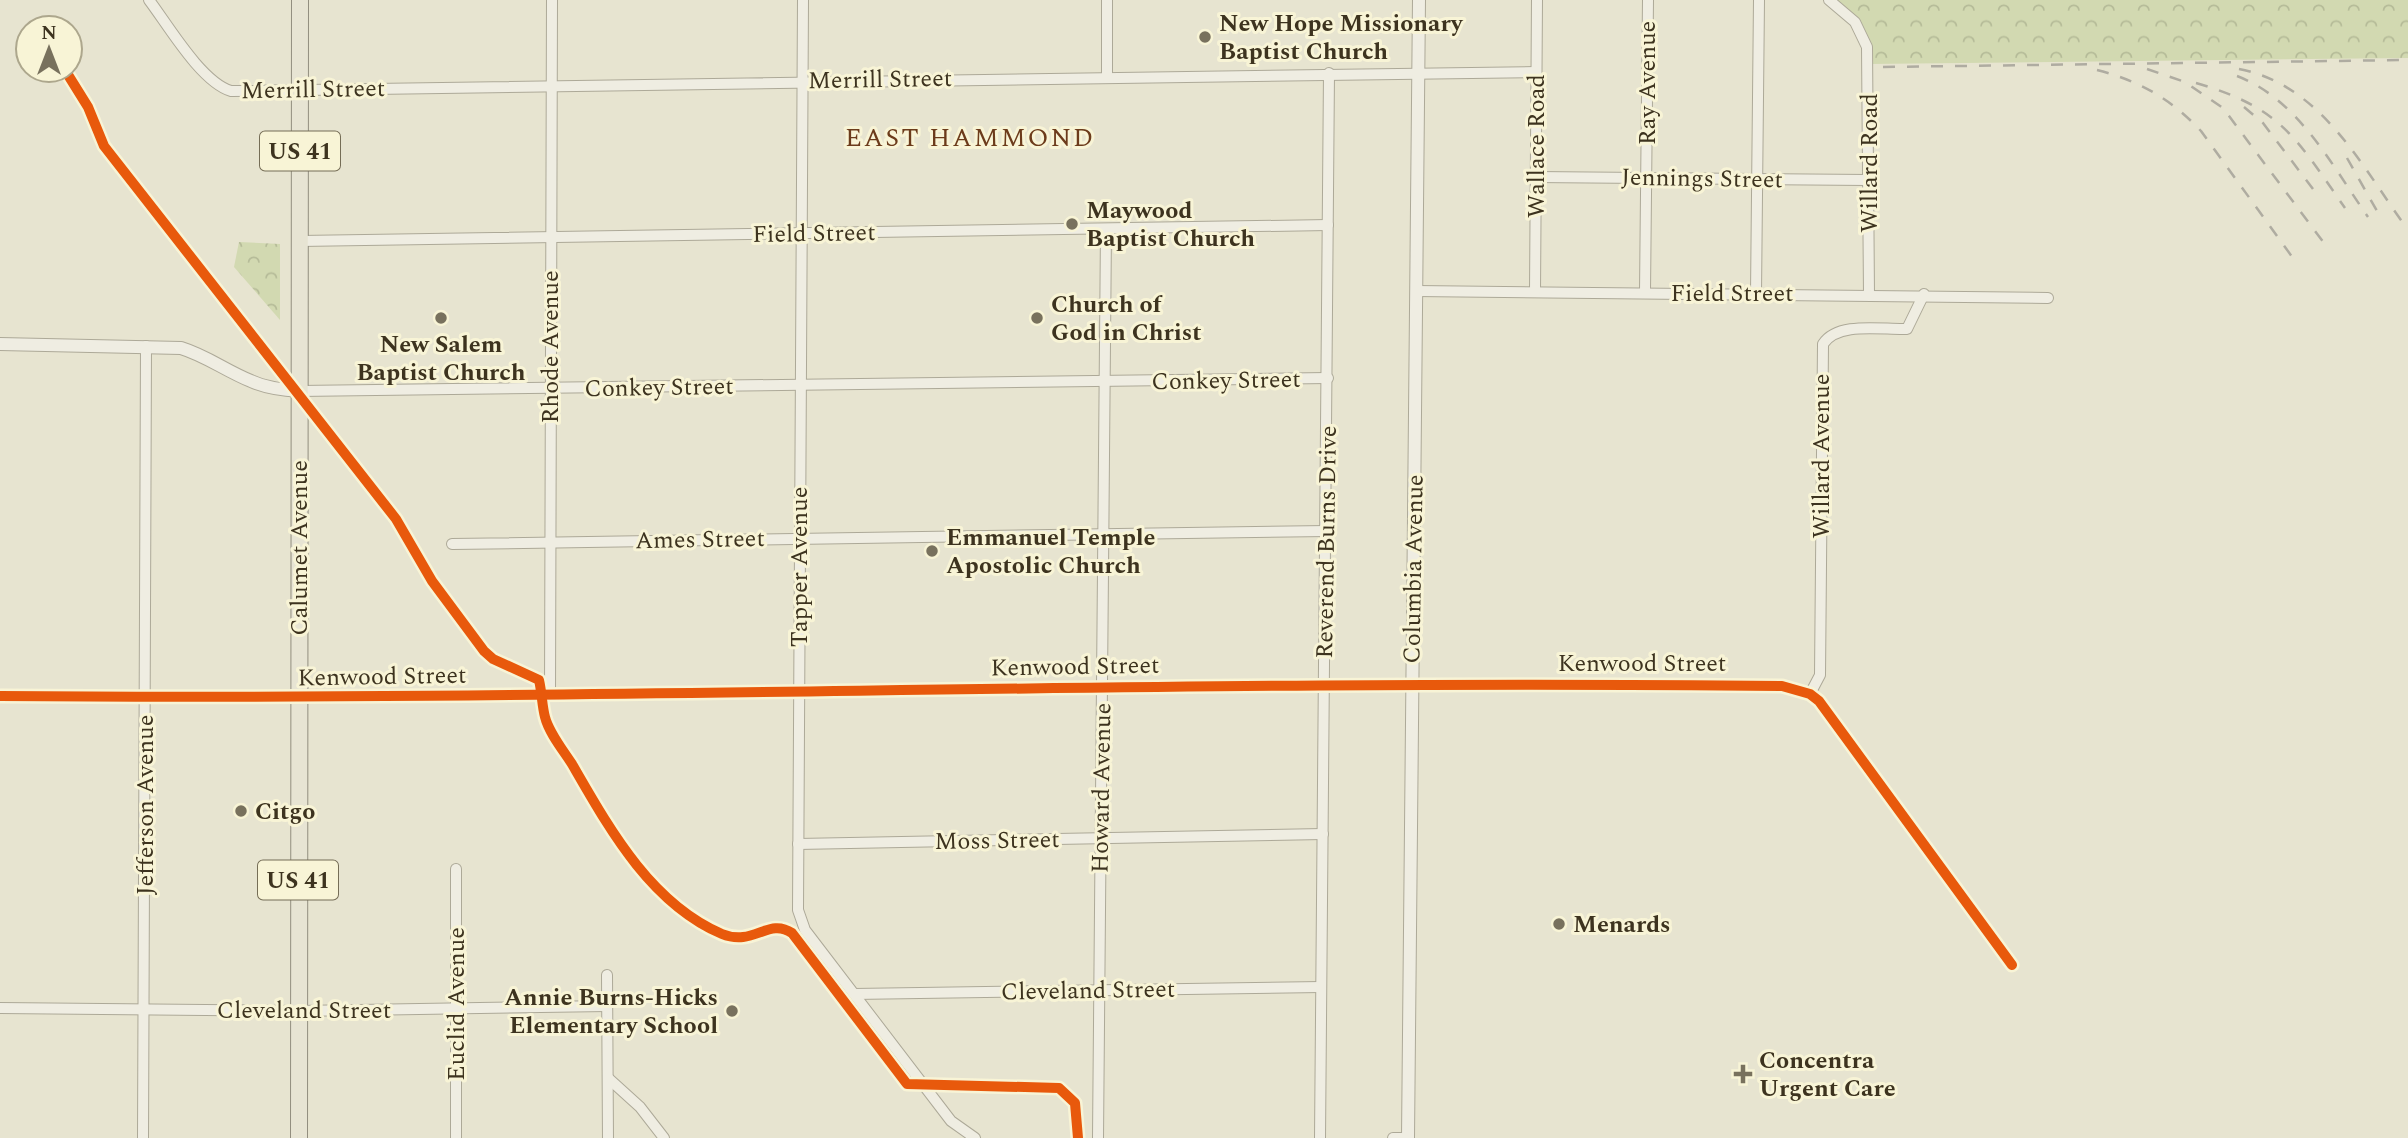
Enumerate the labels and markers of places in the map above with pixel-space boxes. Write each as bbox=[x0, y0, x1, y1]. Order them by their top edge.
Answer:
place label: New Hope Missionary Baptist Church bbox=[1219, 6, 1464, 70]
marker: New Hope Missionary Baptist Church bbox=[1197, 29, 1213, 45]
place label: Maywood Baptist Church bbox=[1086, 193, 1255, 257]
marker: Maywood Baptist Church bbox=[1064, 216, 1080, 232]
place label: Church of God in Christ bbox=[1051, 287, 1201, 351]
marker: New Salem Baptist Church bbox=[433, 310, 449, 326]
marker: Church of God in Christ bbox=[1029, 310, 1045, 326]
place label: New Salem Baptist Church bbox=[356, 327, 526, 391]
place label: Emmanuel Temple Apostolic Church bbox=[946, 520, 1156, 584]
marker: Emmanuel Temple Apostolic Church bbox=[924, 543, 940, 559]
place label: Citgo bbox=[255, 794, 315, 830]
marker: Citgo bbox=[233, 803, 249, 819]
place label: Menards bbox=[1573, 907, 1671, 943]
marker: Menards bbox=[1551, 916, 1567, 932]
place label: Annie Burns-Hicks Elementary School bbox=[504, 980, 718, 1044]
marker: Annie Burns-Hicks Elementary School bbox=[724, 1003, 740, 1019]
place label: Concentra Urgent Care bbox=[1759, 1043, 1896, 1107]
marker: Concentra Urgent Care bbox=[1733, 1064, 1753, 1084]

